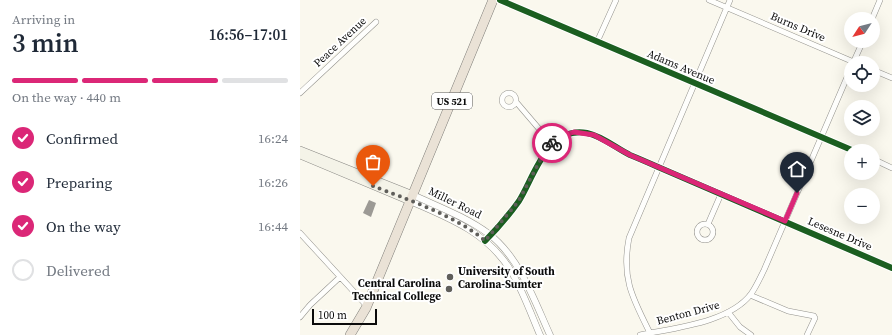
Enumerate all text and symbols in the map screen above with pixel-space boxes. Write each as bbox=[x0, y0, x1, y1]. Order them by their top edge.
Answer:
street label: Burns Drive bbox=[768, 9, 828, 45]
text: Arriving in bbox=[12, 11, 75, 28]
north arrow bbox=[844, 12, 880, 48]
map controls bbox=[844, 12, 880, 224]
street label: Peace Avenue bbox=[310, 13, 370, 70]
text: 16:56–17:01 bbox=[209, 24, 288, 45]
text: 3 min bbox=[12, 25, 79, 61]
street label: Adams Avenue bbox=[645, 46, 717, 88]
button: locate bbox=[844, 56, 880, 92]
text: On the way · 440 m bbox=[12, 89, 121, 106]
road number: US 521 bbox=[432, 93, 472, 109]
button: layers bbox=[844, 100, 880, 136]
courier bbox=[532, 123, 572, 163]
icon: check bbox=[12, 127, 34, 149]
text: Confirmed bbox=[46, 128, 118, 149]
text: 16:24 bbox=[258, 130, 288, 147]
icon: bike bbox=[541, 132, 563, 154]
button: + bbox=[844, 144, 880, 180]
pin bbox=[356, 145, 390, 186]
icon: bag bbox=[362, 151, 384, 173]
pin bbox=[780, 152, 814, 193]
icon: home bbox=[786, 158, 808, 180]
icon: check bbox=[12, 171, 34, 193]
text: Preparing bbox=[46, 172, 112, 193]
text: 16:26 bbox=[258, 174, 288, 191]
street label: Miller Road bbox=[426, 184, 485, 223]
button: − bbox=[844, 188, 880, 224]
street label: Lesesne Drive bbox=[805, 214, 875, 254]
icon: check bbox=[12, 215, 34, 237]
text: On the way bbox=[46, 216, 121, 237]
text: 16:44 bbox=[258, 218, 288, 235]
text: Delivered bbox=[46, 260, 110, 281]
place label: University of South Carolina-Sumter bbox=[458, 264, 555, 292]
marker: University of South Carolina-Sumter bbox=[445, 272, 455, 282]
place label: Central Carolina Technical College bbox=[352, 276, 441, 304]
marker: Central Carolina Technical College bbox=[444, 284, 454, 294]
street label: Benton Drive bbox=[655, 297, 721, 329]
scale bar bbox=[312, 307, 377, 326]
text: 100 m bbox=[318, 308, 347, 323]

